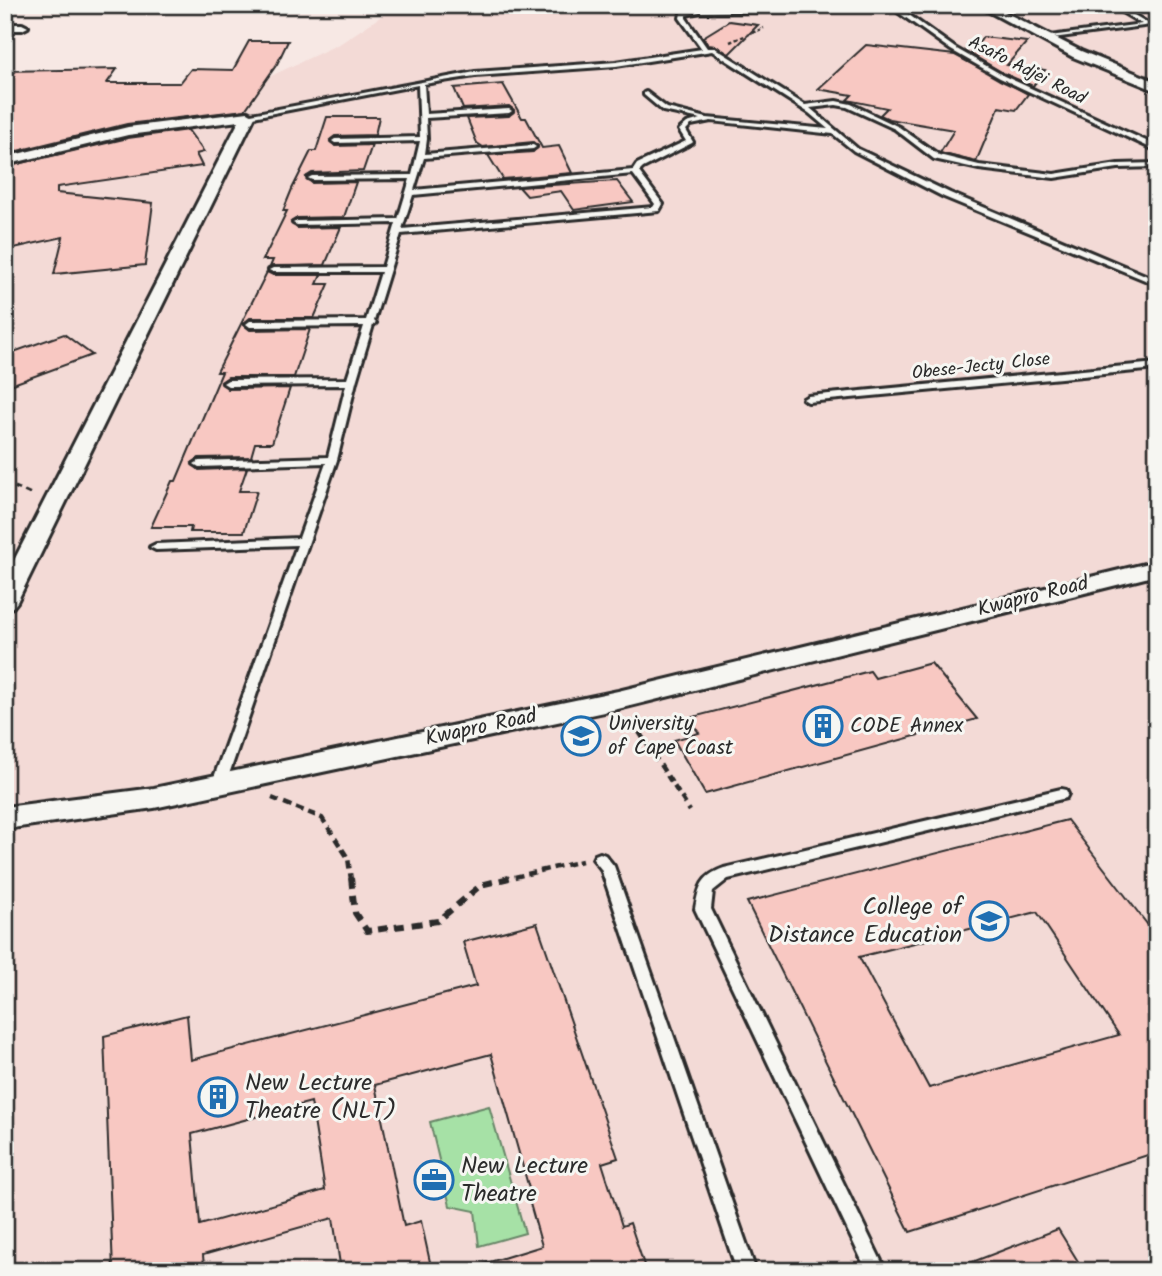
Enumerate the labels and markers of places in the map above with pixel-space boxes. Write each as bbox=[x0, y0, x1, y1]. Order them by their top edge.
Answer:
building icon: CODE Annex bbox=[802, 705, 844, 747]
place label: University of Cape Coast bbox=[608, 708, 734, 765]
place label: CODE Annex bbox=[850, 710, 964, 743]
school or university icon: University of Cape Coast bbox=[560, 715, 602, 757]
place label: College of Distance Education bbox=[768, 888, 965, 955]
school or university icon: College of Distance Education bbox=[968, 900, 1010, 942]
place label: New Lecture Theatre (NLT) bbox=[245, 1064, 396, 1131]
building icon: New Lecture Theatre (NLT) bbox=[197, 1076, 239, 1118]
place label: New Lecture Theatre bbox=[461, 1147, 588, 1214]
office icon: New Lecture Theatre bbox=[413, 1159, 455, 1201]

